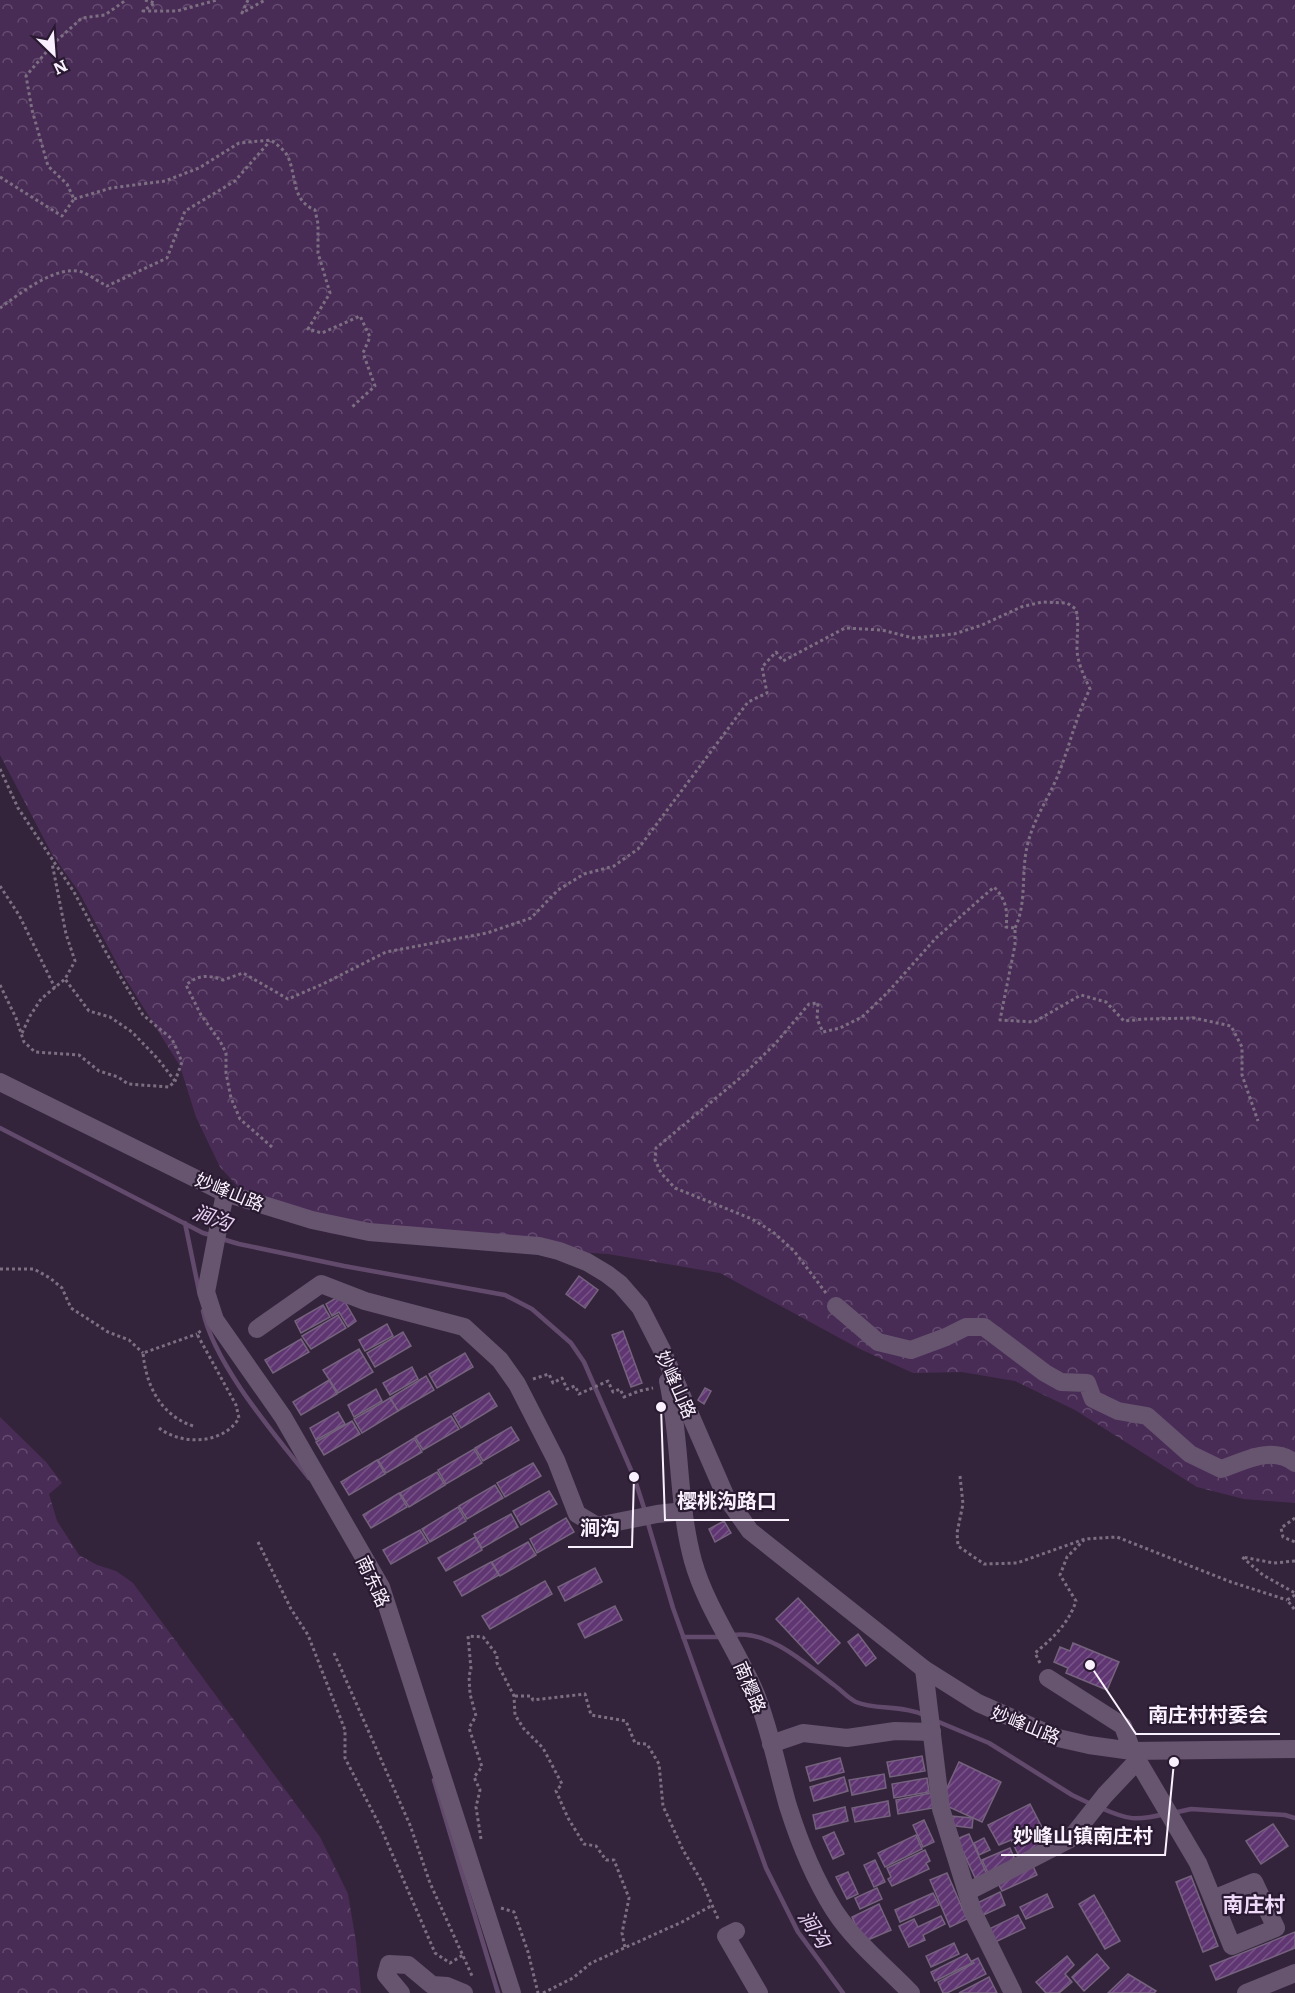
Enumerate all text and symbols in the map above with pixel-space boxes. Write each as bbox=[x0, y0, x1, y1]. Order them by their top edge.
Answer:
north arrow bbox=[24, 24, 84, 84]
text: N bbox=[50, 55, 72, 82]
street label: 妙峰山路 bbox=[192, 1165, 268, 1217]
water label: 涧沟 bbox=[189, 1195, 239, 1238]
street label: 妙峰山路 bbox=[650, 1346, 704, 1422]
callout: 樱桃沟路口 bbox=[665, 1482, 789, 1520]
text: 樱桃沟路口 bbox=[677, 1484, 777, 1514]
callout: 涧沟 bbox=[568, 1509, 632, 1547]
text: 涧沟 bbox=[580, 1511, 620, 1541]
street label: 南东路 bbox=[350, 1551, 398, 1611]
street label: 南樱路 bbox=[728, 1657, 774, 1717]
callout: 南庄村村委会 bbox=[1136, 1696, 1280, 1734]
street label: 妙峰山路 bbox=[988, 1698, 1064, 1750]
text: 南庄村村委会 bbox=[1148, 1698, 1268, 1728]
callout: 妙峰山镇南庄村 bbox=[1001, 1817, 1165, 1855]
text: 妙峰山镇南庄村 bbox=[1013, 1819, 1153, 1849]
district label: 南庄村 bbox=[1223, 1887, 1286, 1918]
water label: 涧沟 bbox=[793, 1903, 841, 1955]

